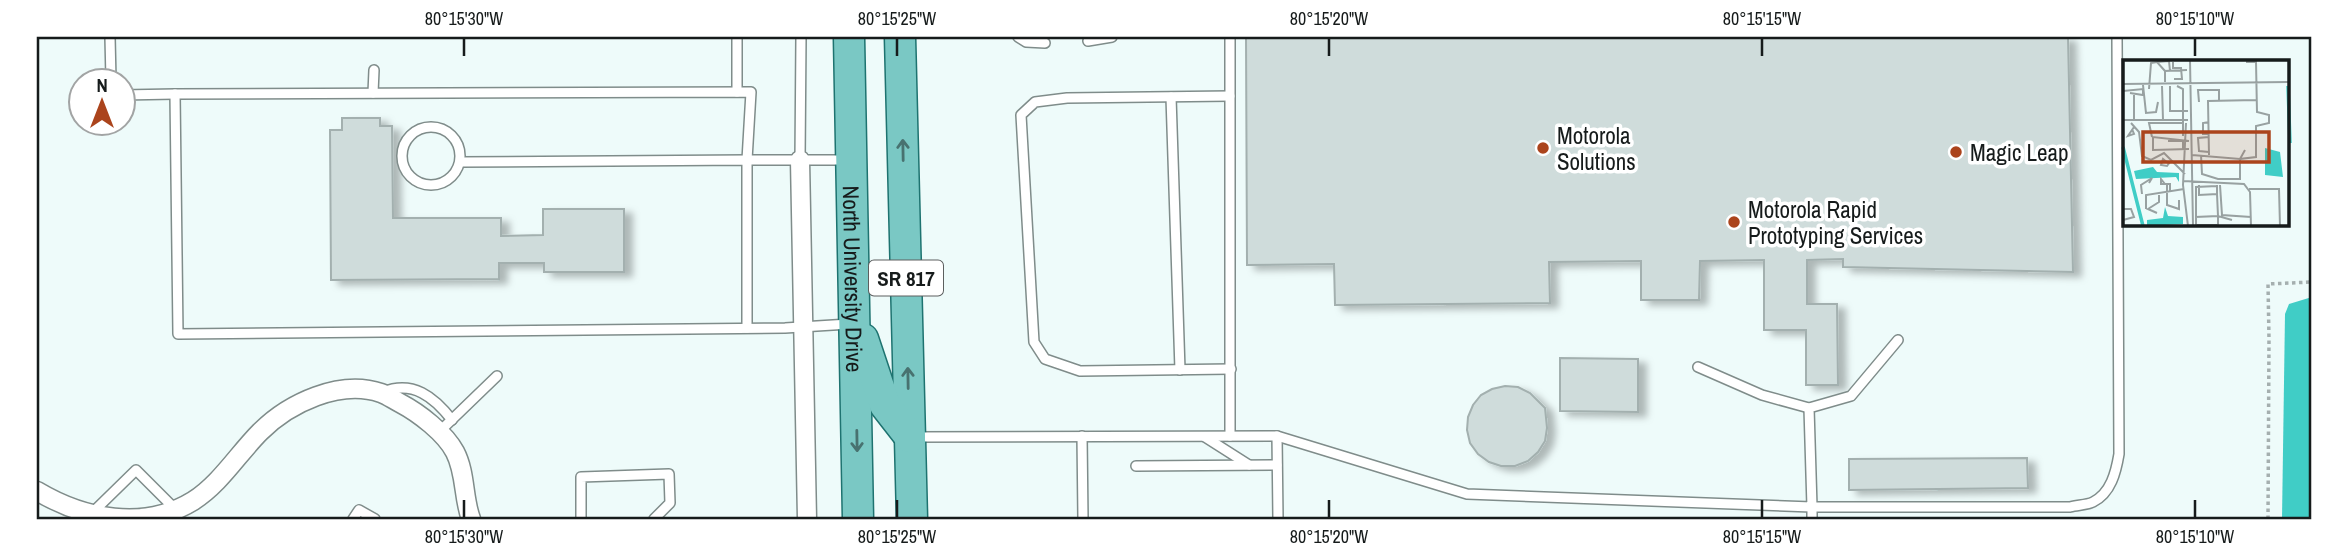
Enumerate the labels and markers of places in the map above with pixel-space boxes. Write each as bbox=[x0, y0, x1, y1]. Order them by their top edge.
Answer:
place label: Motorola Solutions bbox=[1557, 120, 1636, 177]
place label: Magic Leap bbox=[1970, 137, 2069, 168]
marker: Motorola Solutions bbox=[1535, 140, 1551, 156]
marker: Magic Leap bbox=[1948, 144, 1964, 160]
place label: Motorola Rapid Prototyping Services bbox=[1748, 194, 1923, 251]
marker: Motorola Rapid Prototyping Services bbox=[1726, 214, 1742, 230]

